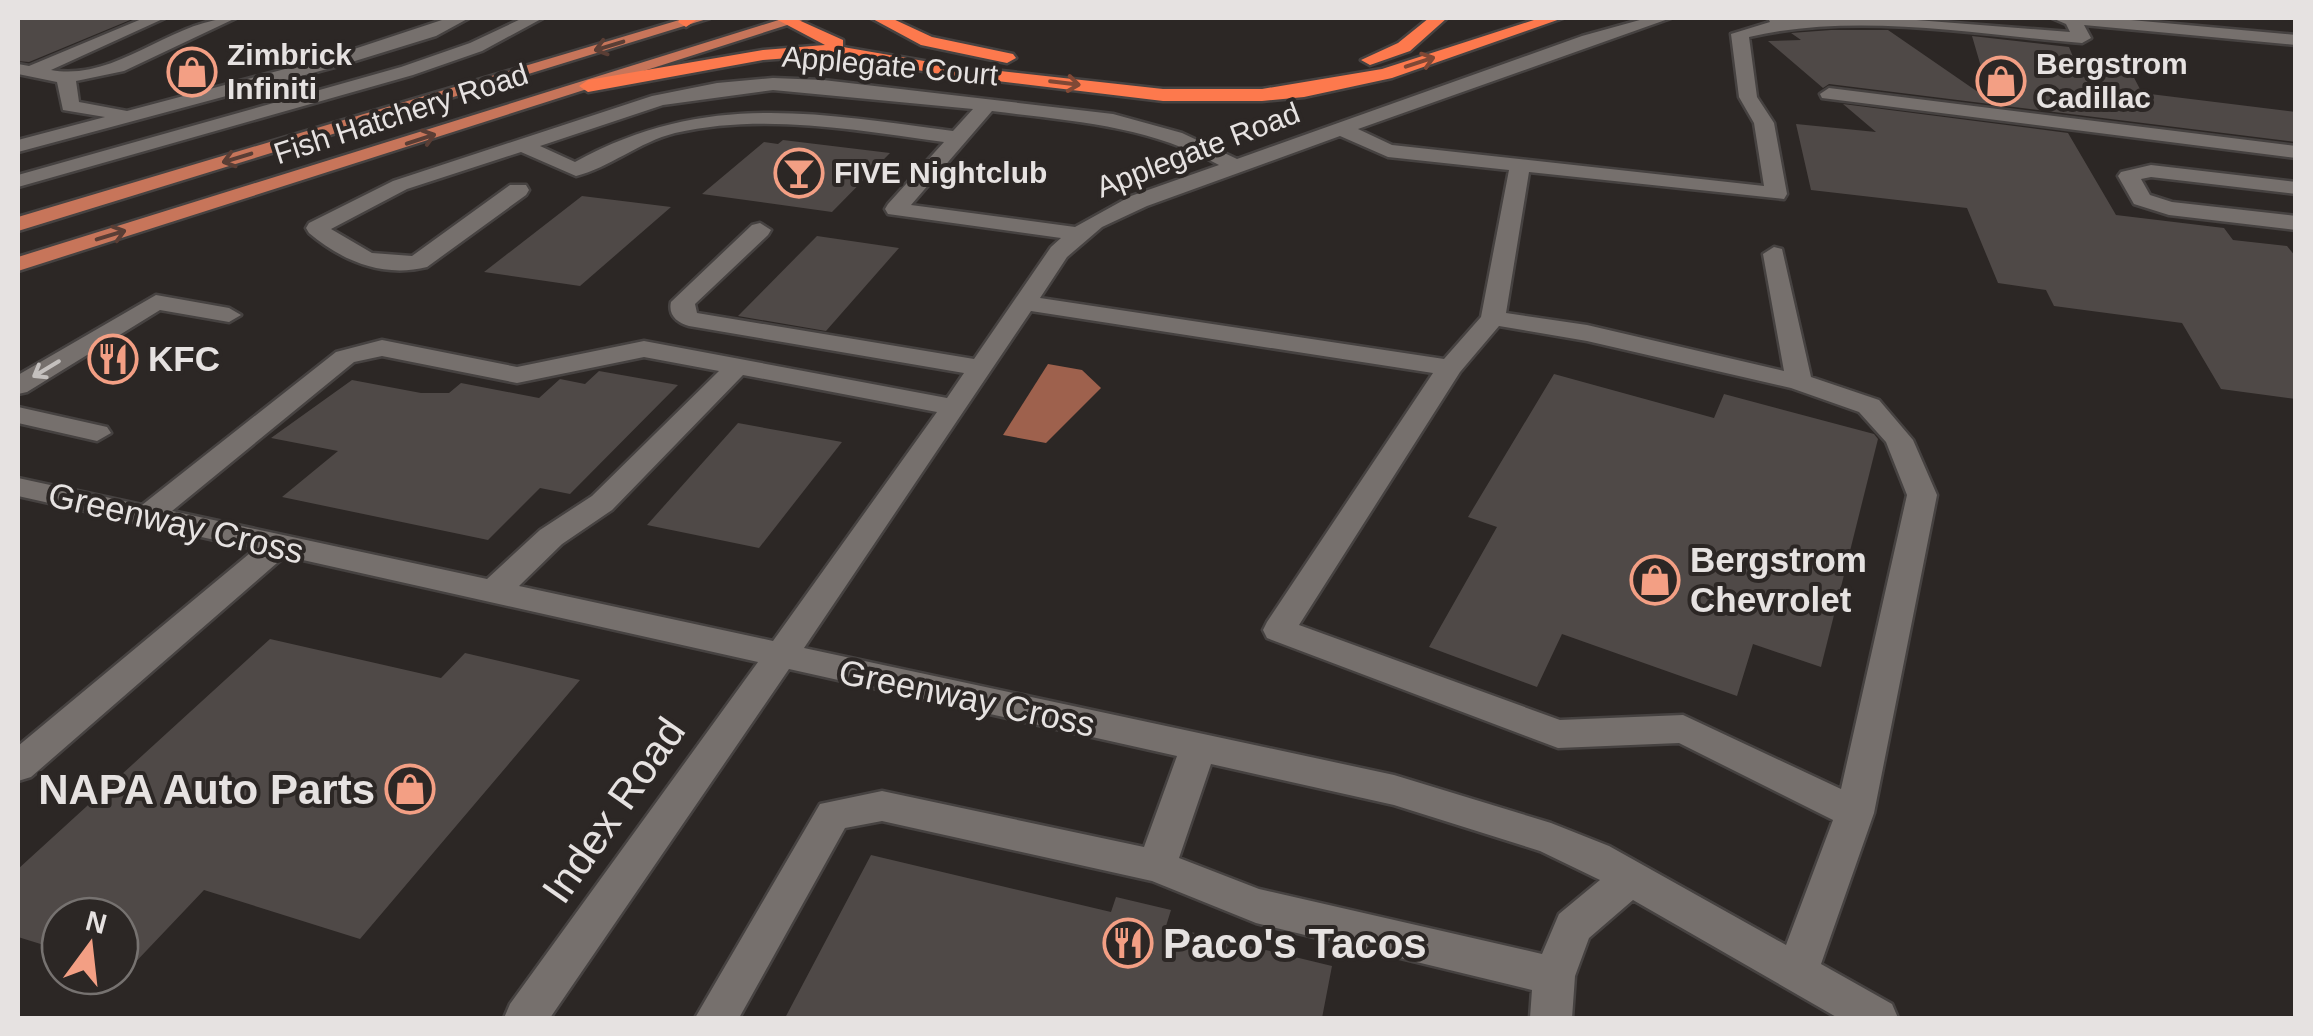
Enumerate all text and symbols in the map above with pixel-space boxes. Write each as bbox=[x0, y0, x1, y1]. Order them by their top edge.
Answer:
place label: Zimbrick Infiniti bbox=[227, 38, 352, 105]
one-way arrow bbox=[594, 38, 625, 56]
street label: Applegate Court bbox=[781, 40, 1000, 91]
shop icon: Zimbrick Infiniti bbox=[166, 46, 218, 98]
place label: Bergstrom Cadillac bbox=[2036, 47, 2188, 114]
one-way arrow bbox=[1404, 52, 1435, 70]
shop icon: Bergstrom Cadillac bbox=[1975, 55, 2027, 107]
street label: Fish Hatchery Road bbox=[270, 57, 532, 170]
one-way arrow bbox=[1048, 74, 1080, 93]
street label: Applegate Road bbox=[1091, 96, 1304, 203]
one-way arrow bbox=[405, 128, 436, 146]
bar icon: FIVE Nightclub bbox=[773, 147, 825, 199]
one-way arrow bbox=[222, 150, 254, 168]
place label: FIVE Nightclub bbox=[834, 156, 1047, 189]
one-way arrow bbox=[94, 225, 126, 243]
restaurant icon: KFC bbox=[87, 333, 139, 385]
place label: KFC bbox=[148, 339, 220, 378]
one-way arrow bbox=[32, 359, 61, 379]
street label: Greenway Cross bbox=[45, 474, 307, 571]
place label: Bergstrom Chevrolet bbox=[1690, 540, 1867, 619]
shop icon: Bergstrom Chevrolet bbox=[1629, 554, 1681, 606]
street label: Greenway Cross bbox=[836, 651, 1099, 744]
street label: Index Road bbox=[533, 709, 694, 912]
shop icon: NAPA Auto Parts bbox=[384, 763, 436, 815]
place label: NAPA Auto Parts bbox=[38, 766, 375, 813]
north arrow bbox=[40, 896, 140, 996]
text: N bbox=[83, 905, 110, 940]
restaurant icon: Paco's Tacos bbox=[1102, 917, 1154, 969]
place label: Paco's Tacos bbox=[1163, 920, 1427, 967]

